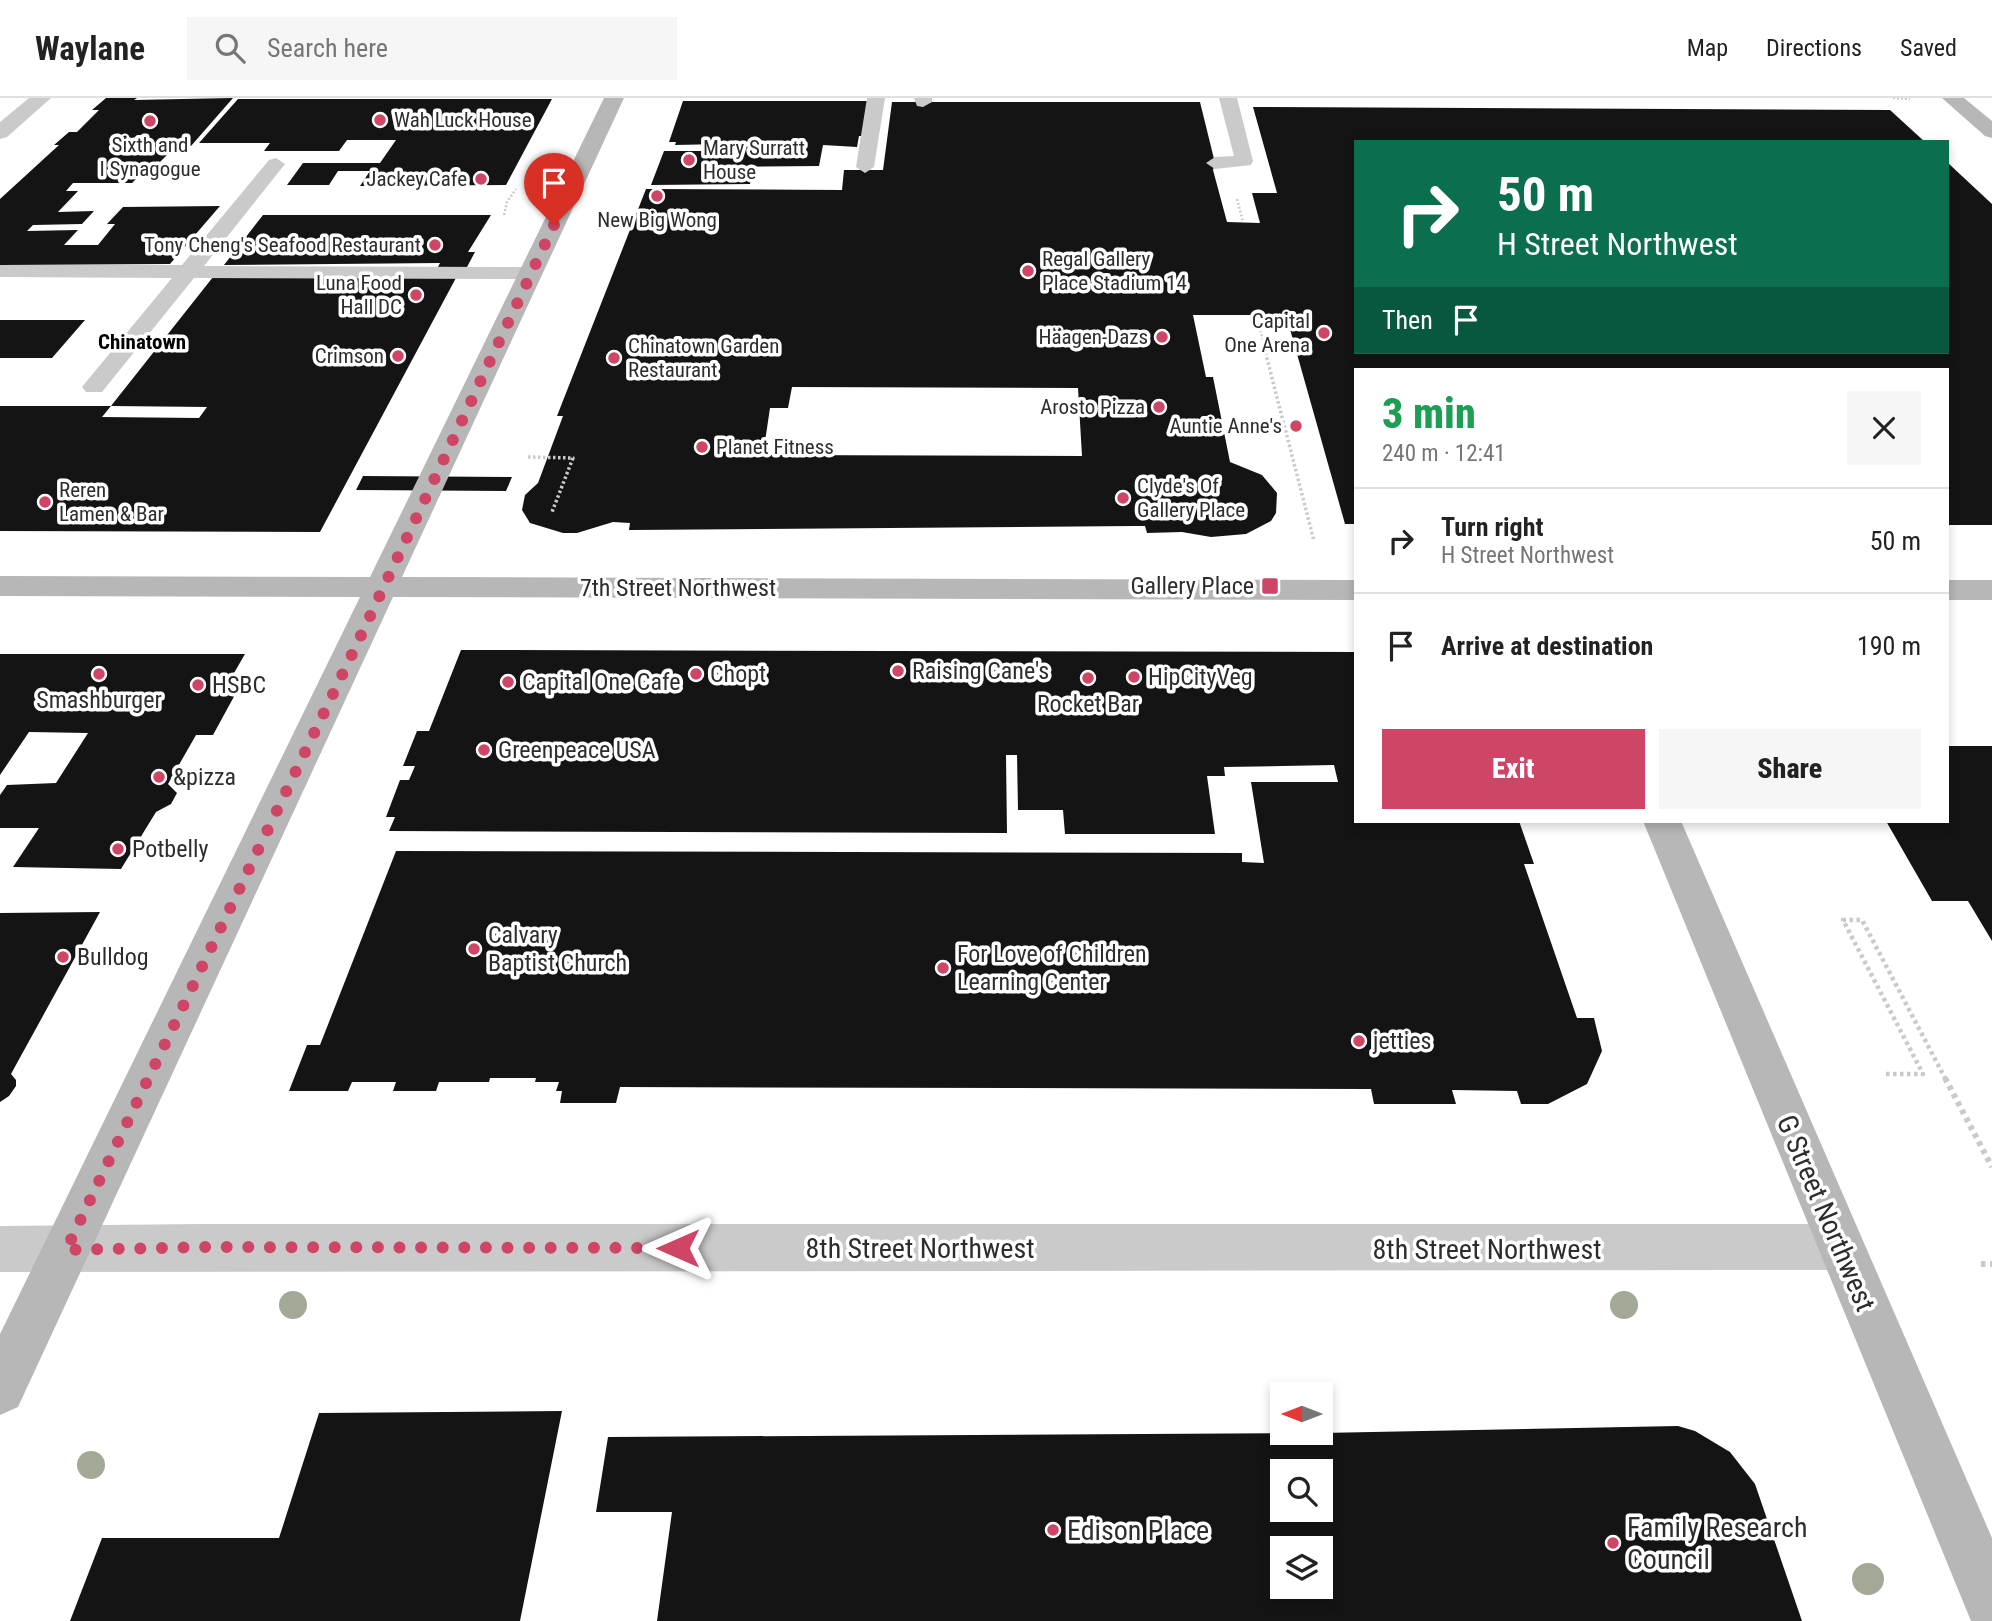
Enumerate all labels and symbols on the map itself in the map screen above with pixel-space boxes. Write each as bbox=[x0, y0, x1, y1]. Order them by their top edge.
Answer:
place label: Wah Luck House bbox=[394, 108, 532, 132]
marker: Wah Luck House bbox=[372, 112, 388, 128]
marker: Sixth and I Synagogue bbox=[142, 113, 158, 129]
place label: Sixth and I Synagogue bbox=[99, 133, 201, 181]
place label: Mary Surratt House bbox=[703, 136, 805, 184]
marker: Mary Surratt House bbox=[681, 152, 697, 168]
pin bbox=[524, 153, 584, 225]
place label: Jackey Cafe bbox=[366, 167, 467, 191]
marker: Jackey Cafe bbox=[473, 171, 489, 187]
marker: New Big Wong bbox=[649, 188, 665, 204]
place label: New Big Wong bbox=[597, 208, 717, 232]
place label: Tony Cheng's Seafood Restaurant bbox=[144, 233, 421, 257]
marker: Tony Cheng's Seafood Restaurant bbox=[427, 237, 443, 253]
place label: Regal Gallery Place Stadium 14 bbox=[1042, 247, 1187, 295]
marker: Regal Gallery Place Stadium 14 bbox=[1020, 263, 1036, 279]
place label: Luna Food Hall DC bbox=[316, 271, 402, 319]
marker: Luna Food Hall DC bbox=[408, 287, 424, 303]
place label: Capital One Arena bbox=[1224, 309, 1310, 357]
place label: Häagen-Dazs bbox=[1038, 325, 1148, 349]
marker: Capital One Arena bbox=[1316, 325, 1332, 341]
marker: Häagen-Dazs bbox=[1154, 329, 1170, 345]
district label: Chinatown bbox=[98, 330, 186, 354]
place label: Chinatown Garden Restaurant bbox=[628, 334, 779, 382]
place label: Crimson bbox=[315, 344, 384, 368]
marker: Crimson bbox=[390, 348, 406, 364]
marker: Chinatown Garden Restaurant bbox=[606, 350, 622, 366]
place label: Arosto Pizza bbox=[1040, 395, 1145, 419]
marker: Arosto Pizza bbox=[1151, 399, 1167, 415]
place label: Auntie Anne's bbox=[1169, 414, 1282, 438]
marker: Auntie Anne's bbox=[1288, 418, 1304, 434]
place label: Planet Fitness bbox=[716, 435, 834, 459]
marker: Planet Fitness bbox=[694, 439, 710, 455]
place label: Clyde's Of Gallery Place bbox=[1137, 474, 1245, 522]
place label: Reren Lamen & Bar bbox=[59, 478, 164, 526]
marker: Clyde's Of Gallery Place bbox=[1115, 490, 1131, 506]
marker: Reren Lamen & Bar bbox=[37, 494, 53, 510]
place label: Gallery Place bbox=[1130, 572, 1254, 600]
street label: 7th Street Northwest bbox=[580, 574, 776, 602]
marker: Gallery Place bbox=[1260, 576, 1280, 596]
place label: Raising Cane's bbox=[912, 657, 1049, 685]
place label: Chopt bbox=[710, 660, 766, 688]
marker: Raising Cane's bbox=[890, 663, 906, 679]
place label: HipCityVeg bbox=[1148, 663, 1252, 691]
marker: Smashburger bbox=[91, 666, 107, 682]
marker: Chopt bbox=[688, 666, 704, 682]
place label: Capital One Cafe bbox=[522, 668, 681, 696]
marker: HipCityVeg bbox=[1126, 669, 1142, 685]
marker: Rocket Bar bbox=[1080, 670, 1096, 686]
place label: HSBC bbox=[212, 671, 266, 699]
marker: Capital One Cafe bbox=[500, 674, 516, 690]
marker: HSBC bbox=[190, 677, 206, 693]
place label: Smashburger bbox=[36, 686, 162, 714]
place label: Rocket Bar bbox=[1037, 690, 1139, 718]
place label: Greenpeace USA bbox=[498, 736, 656, 764]
marker: Greenpeace USA bbox=[476, 742, 492, 758]
place label: &pizza bbox=[173, 763, 236, 791]
marker: &pizza bbox=[151, 769, 167, 785]
place label: Potbelly bbox=[132, 835, 208, 863]
marker: Potbelly bbox=[110, 841, 126, 857]
place label: Calvary Baptist Church bbox=[488, 921, 627, 977]
place label: For Love of Children Learning Center bbox=[957, 940, 1147, 996]
marker: Calvary Baptist Church bbox=[466, 941, 482, 957]
place label: Bulldog bbox=[77, 943, 149, 971]
marker: Bulldog bbox=[55, 949, 71, 965]
marker: For Love of Children Learning Center bbox=[935, 960, 951, 976]
place label: jetties bbox=[1372, 1027, 1432, 1055]
marker: jetties bbox=[1351, 1033, 1367, 1049]
street label: G Street Northwest bbox=[1770, 1110, 1882, 1316]
position arrow bbox=[641, 1211, 715, 1285]
street label: 8th Street Northwest bbox=[806, 1232, 1034, 1265]
street label: 8th Street Northwest bbox=[1373, 1233, 1601, 1266]
north arrow bbox=[1270, 1382, 1334, 1446]
place label: Family Research Council bbox=[1627, 1511, 1807, 1576]
place label: Edison Place bbox=[1067, 1514, 1209, 1547]
marker: Edison Place bbox=[1045, 1522, 1061, 1538]
marker: Family Research Council bbox=[1605, 1535, 1621, 1551]

